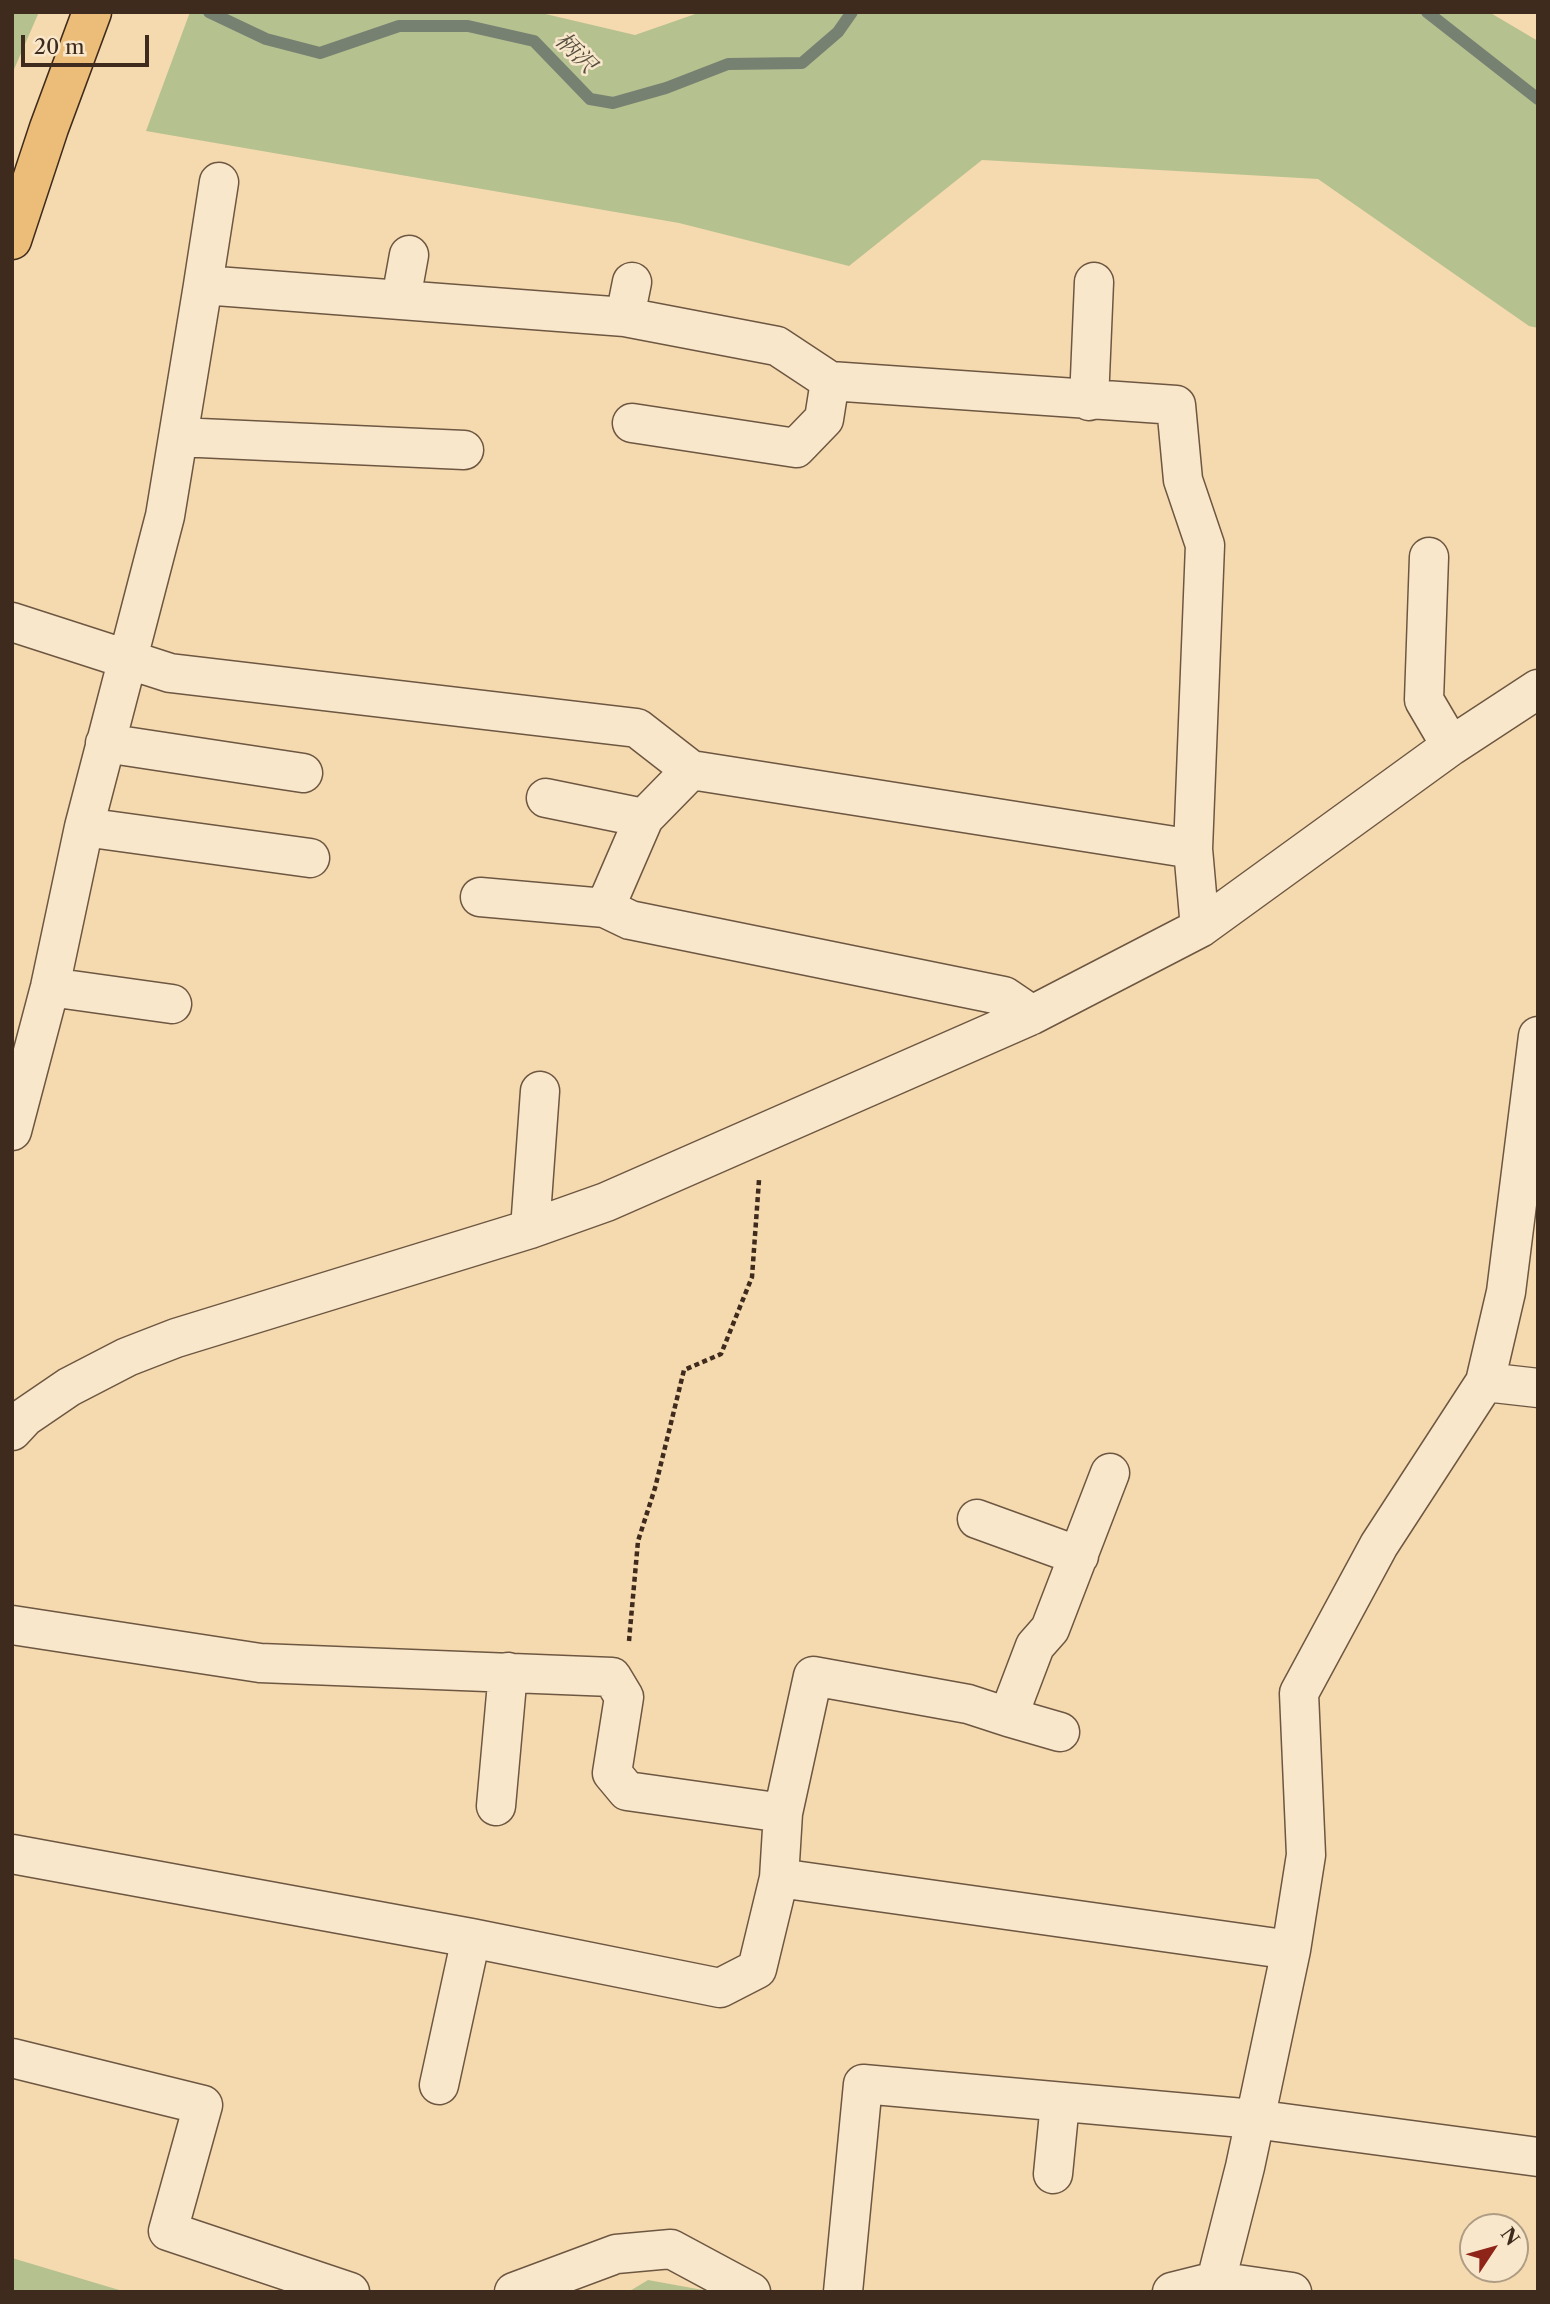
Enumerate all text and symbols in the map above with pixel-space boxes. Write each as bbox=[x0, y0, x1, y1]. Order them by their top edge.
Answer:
scale bar bbox=[24, 21, 152, 65]
water label: 柄沢 bbox=[549, 27, 601, 79]
text: 20 m bbox=[34, 34, 85, 59]
north arrow bbox=[1459, 2213, 1529, 2283]
text: N bbox=[1496, 2223, 1524, 2250]

